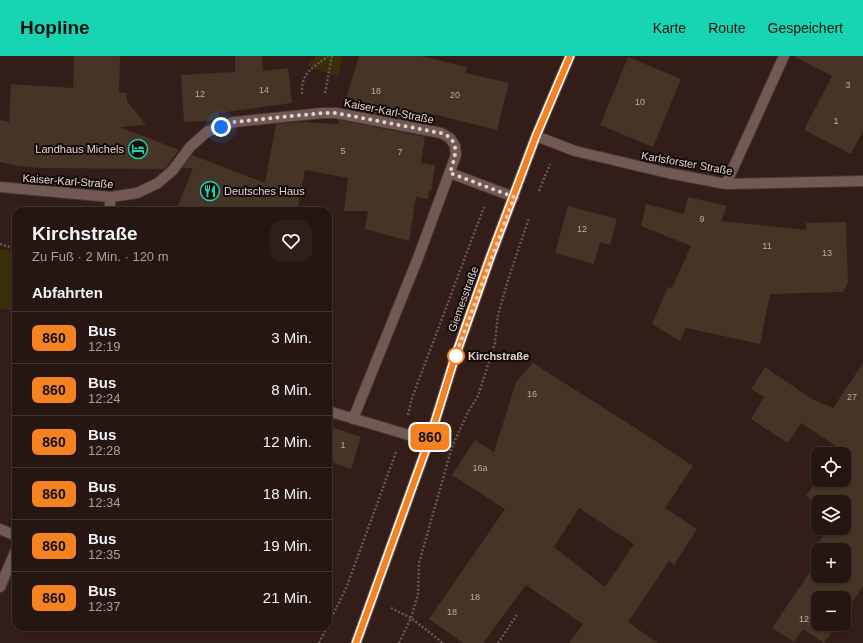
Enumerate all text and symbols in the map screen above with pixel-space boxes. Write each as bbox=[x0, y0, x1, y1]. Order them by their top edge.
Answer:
text: Hopline bbox=[20, 17, 90, 38]
text: Karte bbox=[653, 20, 686, 36]
text: Route bbox=[708, 20, 746, 36]
text: Gespeichert bbox=[768, 20, 843, 36]
house number: 3 bbox=[845, 80, 851, 90]
house number: 14 bbox=[259, 85, 269, 95]
house number: 18 bbox=[371, 86, 381, 96]
house number: 12 bbox=[195, 89, 205, 99]
house number: 20 bbox=[450, 90, 460, 100]
street label: Kaiser-Karl-Straße bbox=[343, 96, 435, 126]
house number: 10 bbox=[635, 97, 645, 107]
house number: 1 bbox=[833, 116, 839, 126]
your location bbox=[211, 117, 231, 137]
hotel icon: Landhaus Michels bbox=[127, 138, 149, 160]
place label: Landhaus Michels bbox=[35, 143, 124, 155]
house number: 5 bbox=[340, 146, 346, 156]
house number: 7 bbox=[397, 147, 403, 157]
street label: Karlsforster Straße bbox=[641, 149, 733, 177]
street label: Kaiser-Karl-Straße bbox=[22, 172, 114, 190]
restaurant icon: Deutsches Haus bbox=[199, 180, 221, 202]
place label: Deutsches Haus bbox=[224, 185, 305, 197]
house number: 9 bbox=[699, 214, 705, 224]
button: heart bbox=[270, 220, 312, 262]
text: Kirchstraße bbox=[32, 223, 138, 244]
house number: 12 bbox=[577, 224, 587, 234]
house number: 11 bbox=[762, 241, 772, 251]
house number: 13 bbox=[822, 248, 832, 258]
text: Zu Fuß · 2 Min. · 120 m bbox=[32, 249, 169, 264]
street label: Giemesstraße bbox=[446, 264, 480, 334]
text: Abfahrten bbox=[32, 284, 103, 301]
text: Bus bbox=[88, 322, 116, 339]
text: 3 Min. bbox=[271, 329, 312, 346]
text: 860 bbox=[42, 330, 66, 346]
text: 12:19 bbox=[88, 339, 121, 354]
marker: Kirchstraße bbox=[447, 347, 465, 365]
place label: Kirchstraße bbox=[468, 350, 529, 362]
text: Bus bbox=[88, 374, 116, 391]
text: 8 Min. bbox=[271, 381, 312, 398]
text: 860 bbox=[42, 382, 66, 398]
house number: 16 bbox=[527, 389, 537, 399]
text: 12:24 bbox=[88, 391, 121, 406]
house number: 27 bbox=[847, 392, 857, 402]
line badge: 860 bbox=[407, 424, 453, 450]
text: Bus bbox=[88, 426, 116, 443]
text: 860 bbox=[418, 429, 442, 445]
text: 12 Min. bbox=[263, 433, 312, 450]
text: 860 bbox=[42, 434, 66, 450]
house number: 1 bbox=[340, 440, 346, 450]
text: 12:28 bbox=[88, 443, 121, 458]
map controls bbox=[811, 447, 851, 631]
button: locate bbox=[811, 447, 851, 487]
house number: 16a bbox=[472, 463, 488, 473]
text: Bus bbox=[88, 478, 116, 495]
text: 18 Min. bbox=[263, 485, 312, 502]
text: 860 bbox=[42, 486, 66, 502]
text: 12:34 bbox=[88, 495, 121, 510]
button: layers bbox=[811, 495, 851, 535]
text: Bus bbox=[88, 530, 116, 547]
text: 19 Min. bbox=[263, 537, 312, 554]
text: 860 bbox=[42, 538, 66, 554]
button: + bbox=[811, 543, 851, 583]
text: 12:35 bbox=[88, 547, 121, 562]
text: Bus bbox=[88, 582, 116, 599]
text: 21 Min. bbox=[263, 589, 312, 606]
text: 860 bbox=[42, 590, 66, 606]
button: − bbox=[811, 591, 851, 631]
house number: 18 bbox=[470, 592, 480, 602]
text: 12:37 bbox=[88, 599, 121, 614]
house number: 18 bbox=[447, 607, 457, 617]
house number: 12 bbox=[799, 614, 809, 624]

